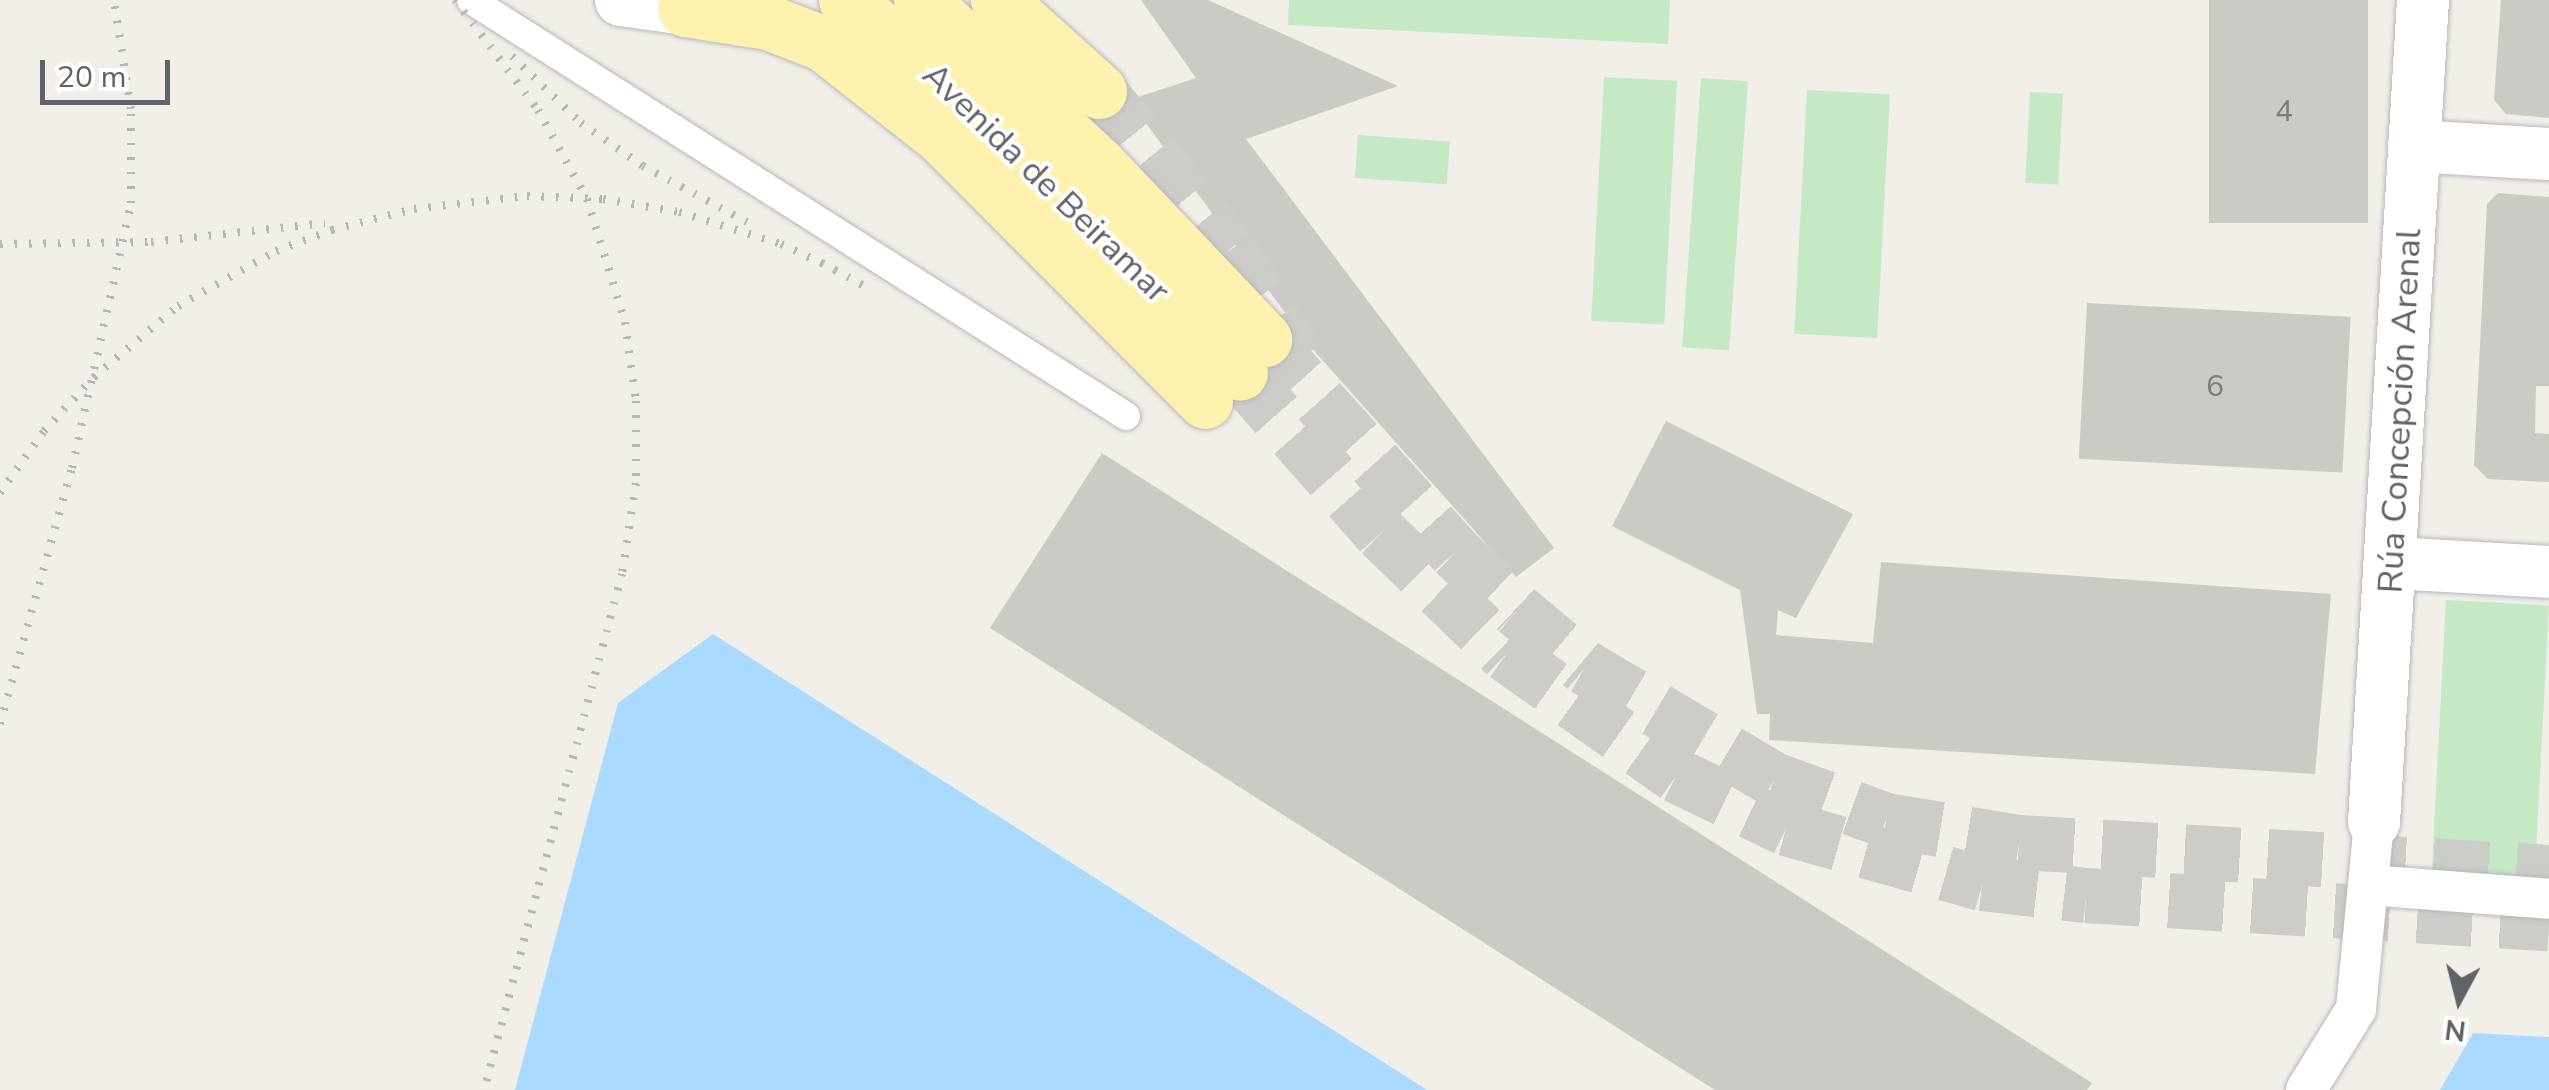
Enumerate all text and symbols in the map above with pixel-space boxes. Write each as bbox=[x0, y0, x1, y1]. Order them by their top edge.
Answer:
scale bar bbox=[45, 40, 175, 102]
street label: Avenida de Beiramar bbox=[914, 54, 1178, 312]
text: 20 m bbox=[57, 57, 126, 98]
house number: 4 bbox=[2275, 94, 2293, 130]
street label: Rúa Concepción Arenal bbox=[2369, 228, 2431, 594]
house number: 6 bbox=[2206, 369, 2224, 405]
north arrow bbox=[2409, 950, 2509, 1050]
text: N bbox=[2443, 1010, 2468, 1050]

